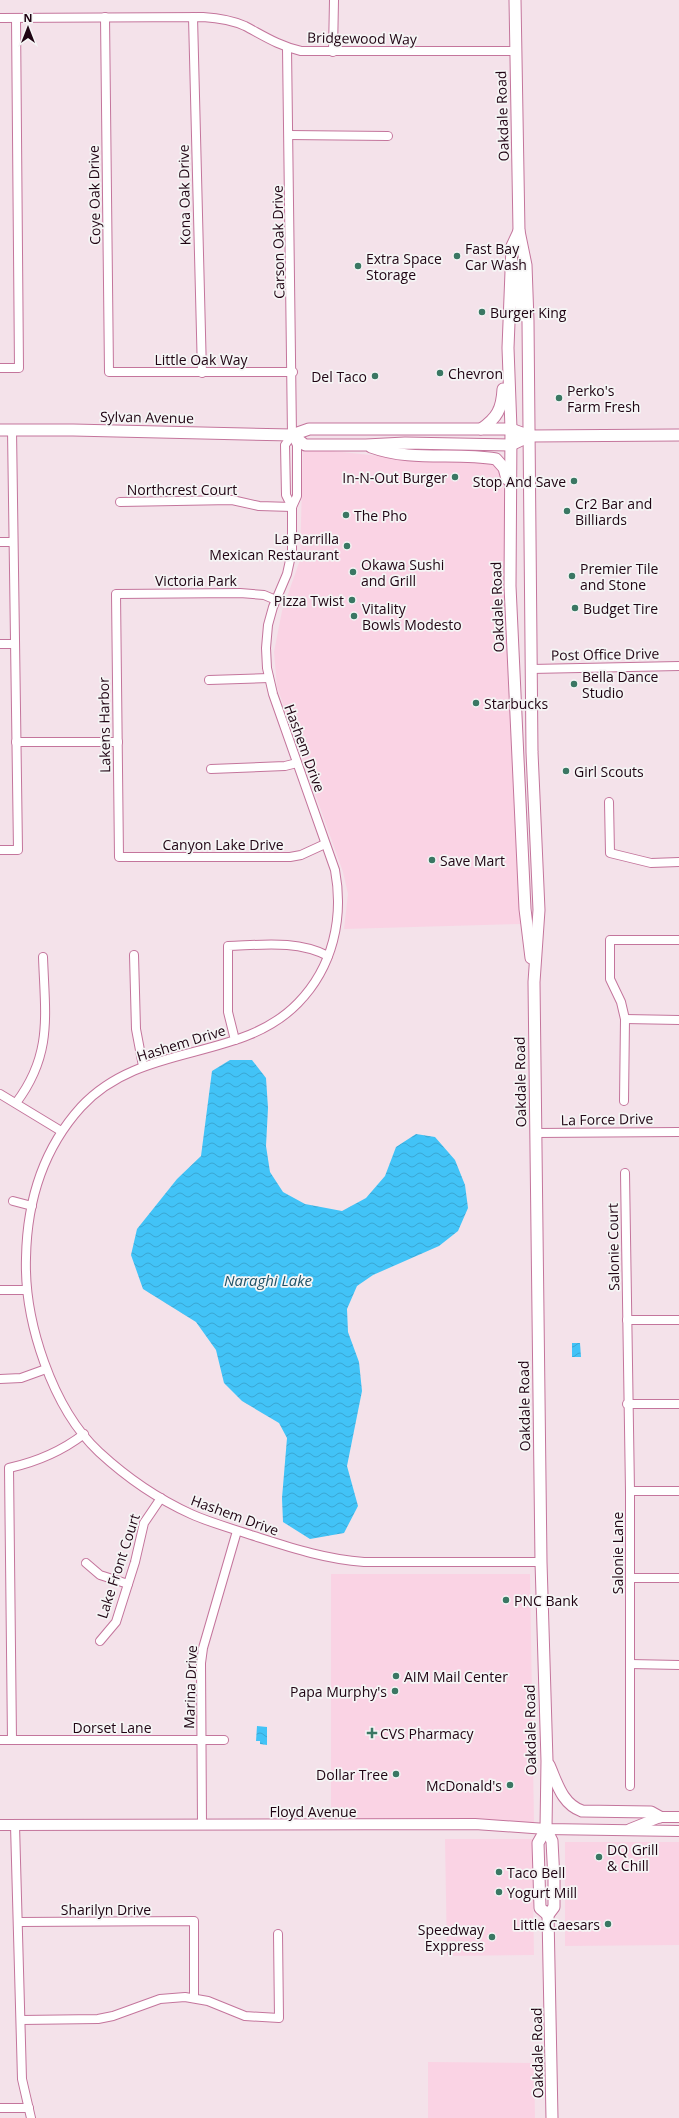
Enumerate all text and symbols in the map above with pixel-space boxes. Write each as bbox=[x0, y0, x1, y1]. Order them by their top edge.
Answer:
north arrow bbox=[8, 8, 48, 48]
text: N bbox=[24, 10, 32, 25]
street label: Bridgewood Way bbox=[307, 28, 418, 48]
street label: Oakdale Road bbox=[491, 70, 513, 162]
street label: Kona Oak Drive bbox=[174, 144, 194, 246]
street label: Coye Oak Drive bbox=[84, 145, 104, 245]
street label: Carson Oak Drive bbox=[268, 185, 288, 299]
place label: Fast Bay Car Wash bbox=[465, 239, 527, 274]
place label: Extra Space Storage bbox=[366, 249, 442, 284]
marker: Fast Bay Car Wash bbox=[452, 251, 462, 261]
marker: Extra Space Storage bbox=[353, 261, 363, 271]
place label: Burger King bbox=[490, 303, 567, 322]
marker: Burger King bbox=[477, 307, 487, 317]
street label: Little Oak Way bbox=[154, 350, 249, 369]
place label: Chevron bbox=[448, 364, 503, 383]
place label: Del Taco bbox=[311, 367, 367, 386]
marker: Chevron bbox=[435, 368, 445, 378]
marker: Del Taco bbox=[370, 371, 380, 381]
place label: Perko's Farm Fresh bbox=[567, 381, 640, 416]
marker: Perko's Farm Fresh bbox=[554, 393, 564, 403]
street label: Sylvan Avenue bbox=[100, 407, 194, 427]
place label: In-N-Out Burger bbox=[342, 468, 447, 487]
marker: In-N-Out Burger bbox=[450, 472, 460, 482]
place label: Stop And Save bbox=[473, 472, 566, 491]
marker: Stop And Save bbox=[569, 476, 579, 486]
street label: Northcrest Court bbox=[127, 480, 237, 499]
place label: Cr2 Bar and Billiards bbox=[575, 494, 652, 529]
place label: The Pho bbox=[354, 506, 407, 525]
marker: Cr2 Bar and Billiards bbox=[562, 506, 572, 516]
marker: The Pho bbox=[341, 510, 351, 520]
place label: La Parrilla Mexican Restaurant bbox=[209, 529, 339, 564]
marker: La Parrilla Mexican Restaurant bbox=[342, 541, 352, 551]
place label: Okawa Sushi and Grill bbox=[361, 555, 444, 590]
place label: Premier Tile and Stone bbox=[580, 559, 658, 594]
street label: Oakdale Road bbox=[486, 561, 508, 653]
marker: Okawa Sushi and Grill bbox=[348, 567, 358, 577]
street label: Victoria Park bbox=[155, 571, 238, 590]
marker: Premier Tile and Stone bbox=[567, 571, 577, 581]
place label: Pizza Twist bbox=[274, 591, 344, 610]
marker: Pizza Twist bbox=[347, 595, 357, 605]
place label: Vitality Bowls Modesto bbox=[362, 599, 462, 634]
place label: Budget Tire bbox=[583, 599, 658, 618]
marker: Budget Tire bbox=[570, 603, 580, 613]
marker: Vitality Bowls Modesto bbox=[349, 611, 359, 621]
street label: Post Office Drive bbox=[551, 644, 660, 664]
place label: Bella Dance Studio bbox=[582, 667, 659, 702]
street label: Lakens Harbor bbox=[94, 677, 114, 773]
marker: Bella Dance Studio bbox=[569, 679, 579, 689]
place label: Starbucks bbox=[484, 694, 548, 713]
marker: Starbucks bbox=[471, 698, 481, 708]
street label: Hashem Drive bbox=[280, 701, 330, 795]
place label: Girl Scouts bbox=[574, 762, 644, 781]
marker: Girl Scouts bbox=[561, 766, 571, 776]
street label: Canyon Lake Drive bbox=[162, 835, 284, 854]
place label: Save Mart bbox=[440, 851, 505, 870]
marker: Save Mart bbox=[427, 855, 437, 865]
street label: Hashem Drive bbox=[134, 1020, 228, 1066]
street label: Oakdale Road bbox=[510, 1036, 530, 1128]
street label: La Force Drive bbox=[561, 1109, 654, 1129]
street label: Salonie Court bbox=[603, 1203, 623, 1291]
water label: Naraghi Lake bbox=[224, 1270, 313, 1290]
street label: Oakdale Road bbox=[514, 1360, 534, 1452]
street label: Hashem Drive bbox=[188, 1490, 282, 1540]
street label: Lake Front Court bbox=[92, 1511, 144, 1621]
street label: Salonie Lane bbox=[608, 1512, 627, 1594]
place label: PNC Bank bbox=[514, 1591, 579, 1610]
marker: PNC Bank bbox=[501, 1595, 511, 1605]
street label: Marina Drive bbox=[179, 1645, 201, 1729]
place label: AIM Mail Center bbox=[404, 1667, 508, 1686]
marker: AIM Mail Center bbox=[391, 1671, 401, 1681]
place label: Papa Murphy's bbox=[290, 1682, 387, 1701]
street label: Oakdale Road bbox=[520, 1684, 540, 1776]
marker: Papa Murphy's bbox=[390, 1686, 400, 1696]
street label: Dorset Lane bbox=[73, 1718, 152, 1737]
place label: CVS Pharmacy bbox=[380, 1724, 474, 1743]
marker: CVS Pharmacy bbox=[367, 1728, 377, 1738]
place label: Dollar Tree bbox=[316, 1765, 388, 1784]
marker: Dollar Tree bbox=[391, 1769, 401, 1779]
place label: McDonald's bbox=[426, 1776, 502, 1795]
marker: McDonald's bbox=[505, 1780, 515, 1790]
street label: Floyd Avenue bbox=[269, 1802, 357, 1821]
place label: DQ Grill & Chill bbox=[607, 1840, 658, 1875]
marker: DQ Grill & Chill bbox=[594, 1852, 604, 1862]
place label: Taco Bell bbox=[507, 1863, 565, 1882]
marker: Taco Bell bbox=[494, 1867, 504, 1877]
place label: Yogurt Mill bbox=[507, 1883, 577, 1902]
marker: Yogurt Mill bbox=[494, 1887, 504, 1897]
street label: Sharilyn Drive bbox=[61, 1900, 151, 1919]
place label: Little Caesars bbox=[513, 1915, 600, 1934]
marker: Little Caesars bbox=[603, 1919, 613, 1929]
place label: Speedway Exppress bbox=[418, 1920, 485, 1955]
marker: Speedway Exppress bbox=[487, 1932, 497, 1942]
street label: Oakdale Road bbox=[527, 2007, 547, 2099]

